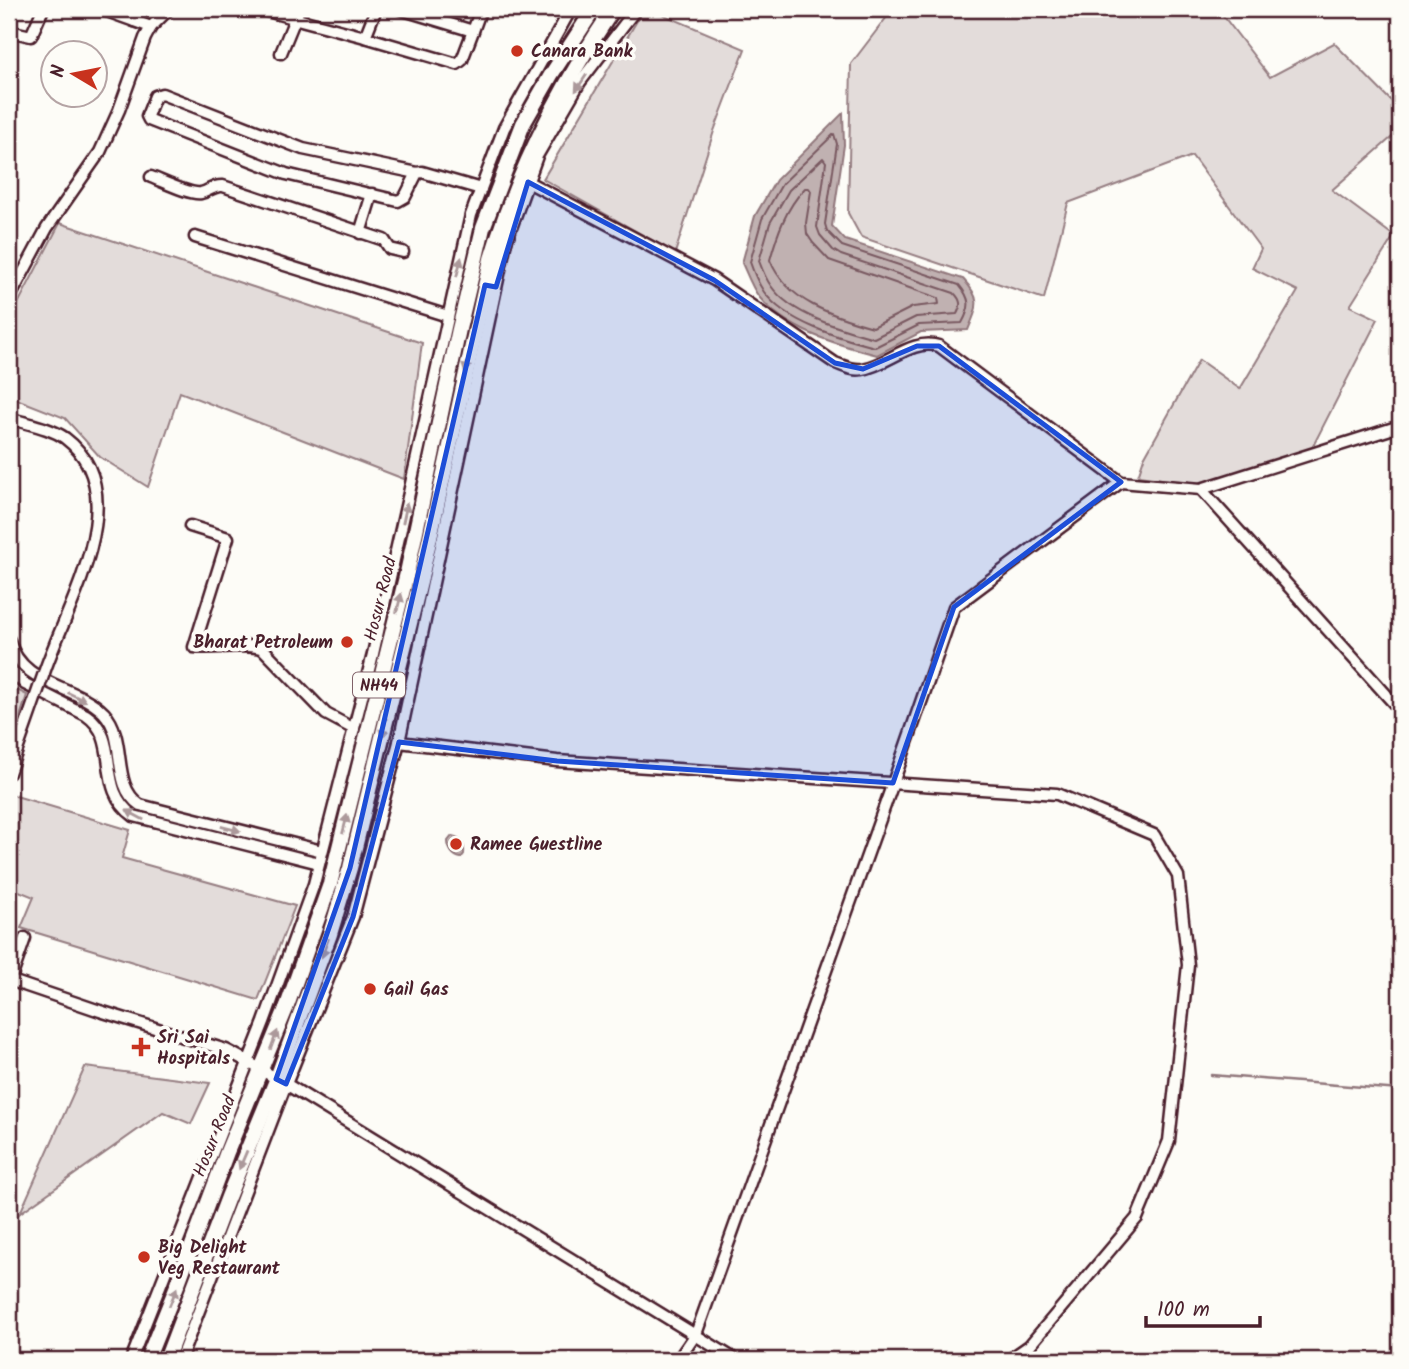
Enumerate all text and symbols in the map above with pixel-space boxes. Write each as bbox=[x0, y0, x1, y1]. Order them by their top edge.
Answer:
north arrow bbox=[38, 38, 108, 108]
place label: Canara Bank bbox=[531, 38, 633, 67]
marker: Canara Bank bbox=[509, 43, 525, 59]
text: N bbox=[43, 63, 75, 80]
one-way arrow bbox=[574, 74, 588, 92]
one-way arrow bbox=[454, 255, 465, 277]
one-way arrow bbox=[461, 352, 472, 374]
one-way arrow bbox=[399, 502, 410, 524]
street label: Hosur Road bbox=[357, 553, 406, 645]
one-way arrow bbox=[394, 592, 405, 614]
place label: Bharat Petroleum bbox=[193, 629, 333, 658]
marker: Bharat Petroleum bbox=[339, 634, 355, 650]
road number: NH44 bbox=[353, 672, 405, 698]
one-way arrow bbox=[67, 691, 87, 702]
one-way arrow bbox=[378, 718, 389, 740]
one-way arrow bbox=[126, 809, 145, 821]
one-way arrow bbox=[340, 813, 351, 835]
one-way arrow bbox=[220, 823, 242, 834]
place label: Ramee Guestline bbox=[470, 831, 602, 860]
marker: Ramee Guestline bbox=[448, 836, 464, 852]
one-way arrow bbox=[319, 938, 330, 959]
place label: Gail Gas bbox=[384, 976, 449, 1005]
marker: Gail Gas bbox=[362, 981, 378, 997]
place label: Sri Sai Hospitals bbox=[157, 1024, 231, 1074]
one-way arrow bbox=[268, 1029, 279, 1050]
marker: Sri Sai Hospitals bbox=[131, 1037, 151, 1057]
street label: Hosur Road bbox=[186, 1090, 245, 1182]
one-way arrow bbox=[237, 1150, 248, 1171]
place label: Big Delight Veg Restaurant bbox=[158, 1234, 281, 1284]
marker: Big Delight Veg Restaurant bbox=[136, 1249, 152, 1265]
scale bar bbox=[1146, 1285, 1260, 1329]
one-way arrow bbox=[167, 1286, 178, 1307]
text: 100 m bbox=[1157, 1294, 1210, 1327]

